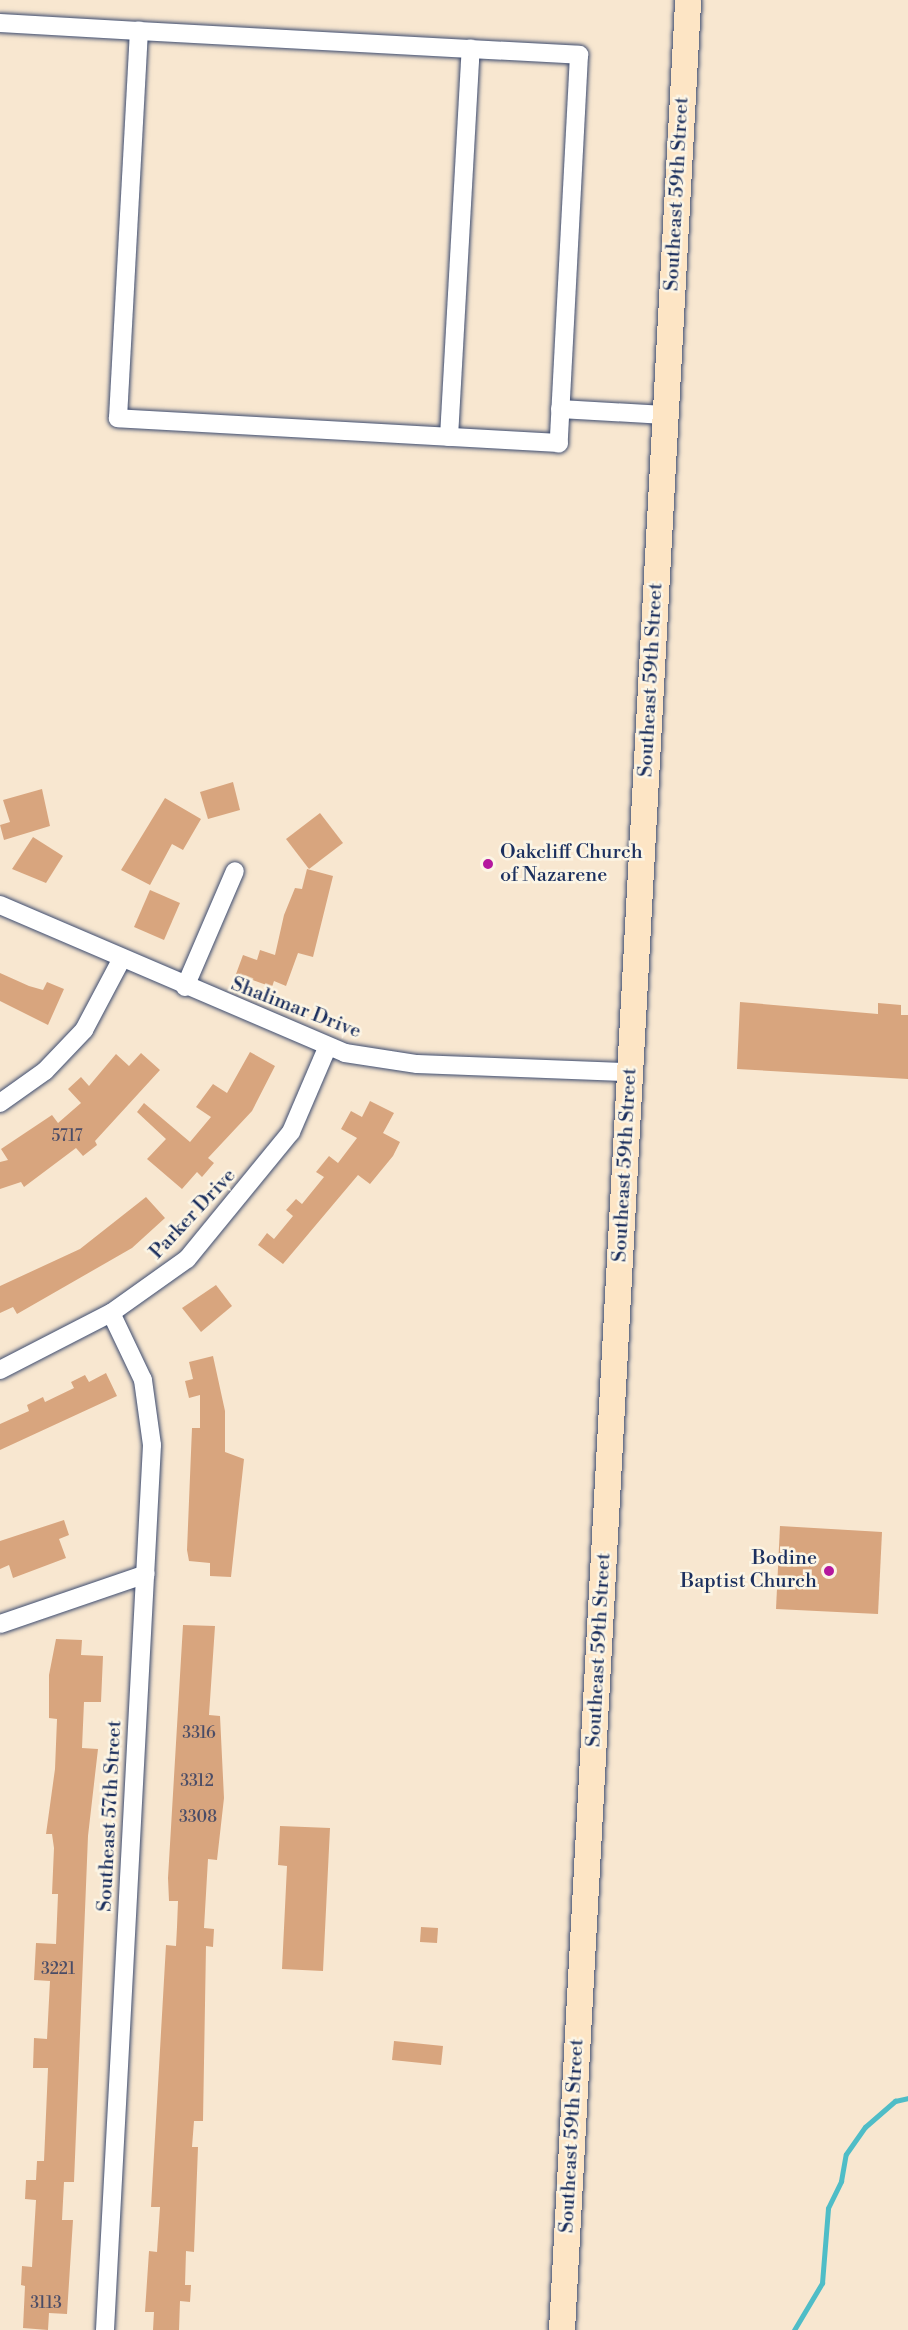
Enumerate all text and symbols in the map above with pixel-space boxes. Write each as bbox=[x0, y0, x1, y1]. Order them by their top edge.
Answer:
street label: Southeast 59th Street bbox=[660, 96, 694, 292]
street label: Southeast 59th Street bbox=[634, 582, 668, 778]
place label: Oakcliff Church of Nazarene bbox=[500, 840, 643, 887]
marker: Oakcliff Church of Nazarene bbox=[481, 857, 495, 871]
street label: Shalimar Drive bbox=[228, 972, 364, 1044]
street label: Southeast 59th Street bbox=[608, 1067, 642, 1263]
house number: 5717 bbox=[51, 1126, 83, 1146]
street label: Parker Drive bbox=[145, 1164, 241, 1264]
place label: Bodine Baptist Church bbox=[680, 1547, 817, 1594]
street label: Southeast 59th Street bbox=[582, 1552, 616, 1748]
marker: Bodine Baptist Church bbox=[822, 1564, 836, 1578]
street label: Southeast 57th Street bbox=[93, 1720, 127, 1912]
house number: 3316 bbox=[182, 1723, 216, 1743]
house number: 3312 bbox=[180, 1771, 214, 1791]
house number: 3308 bbox=[179, 1807, 217, 1827]
house number: 3221 bbox=[41, 1959, 75, 1979]
street label: Southeast 59th Street bbox=[555, 2038, 589, 2234]
house number: 3113 bbox=[30, 2293, 62, 2313]

